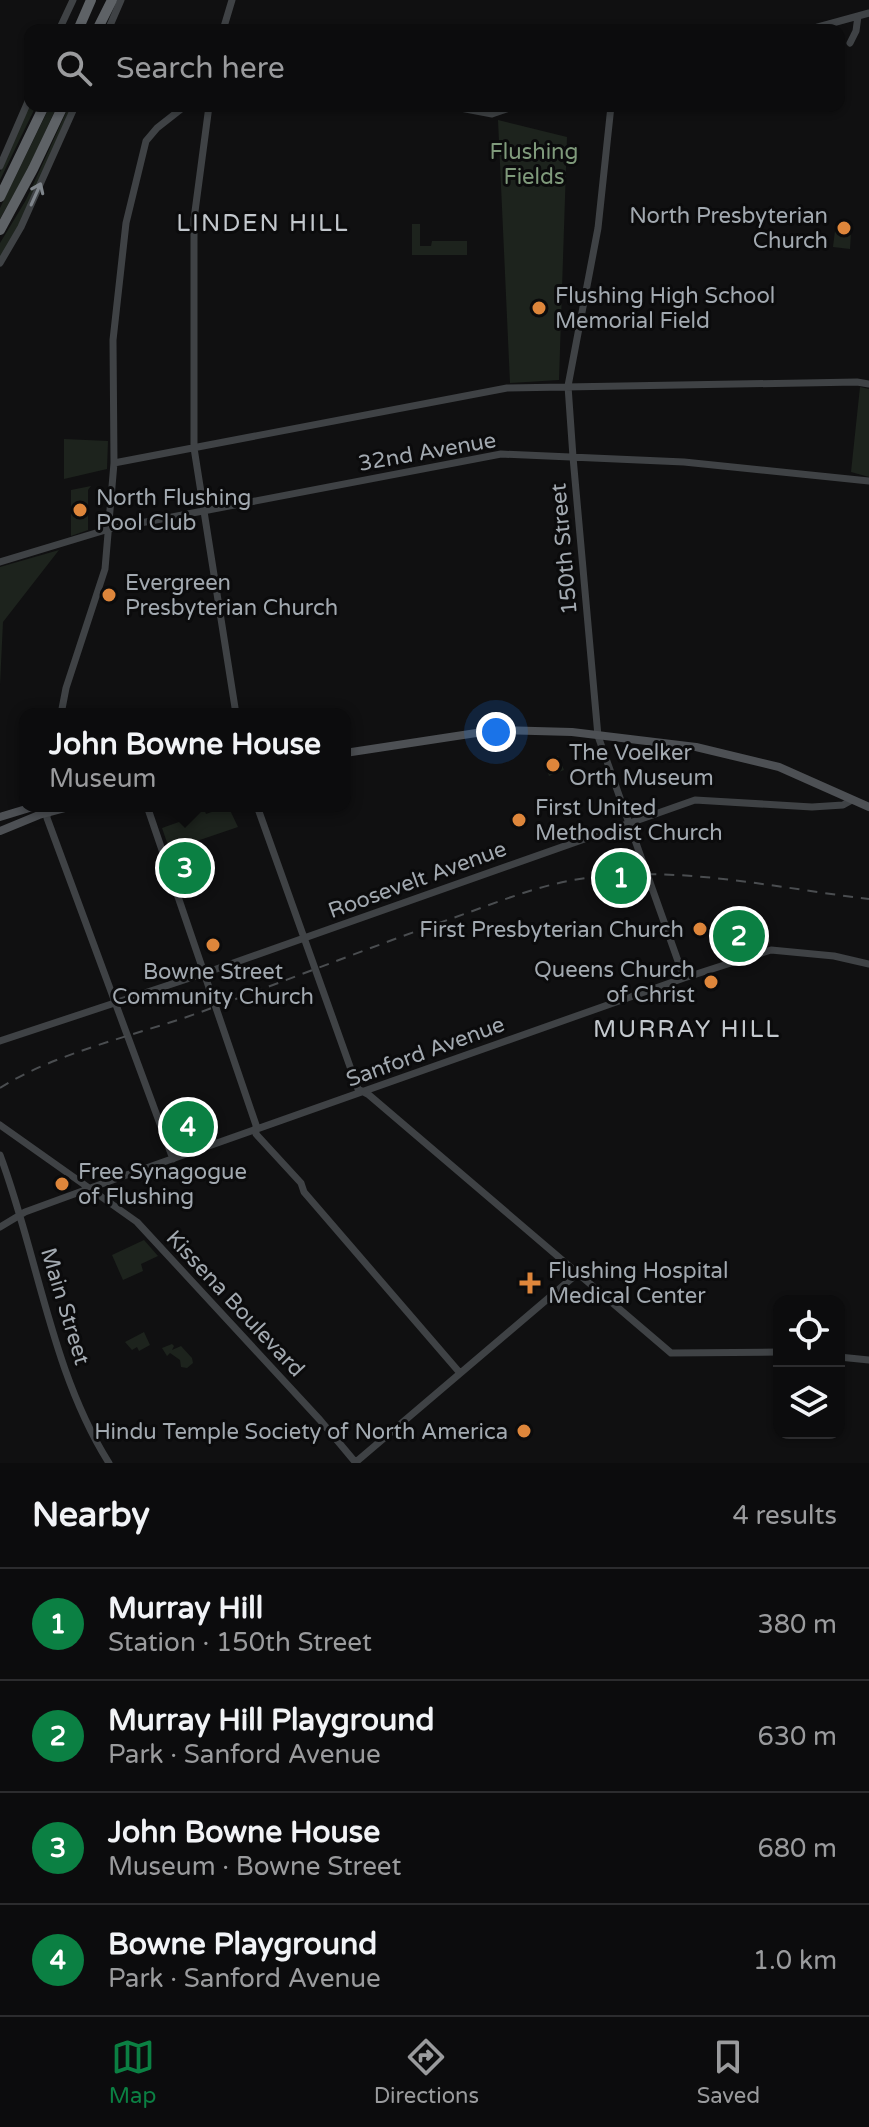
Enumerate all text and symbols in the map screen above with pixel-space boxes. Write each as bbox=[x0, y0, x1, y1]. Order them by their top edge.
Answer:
search box bbox=[24, 24, 845, 112]
icon: search bbox=[52, 46, 96, 90]
text: Search here bbox=[116, 50, 285, 87]
park label: Flushing Fields bbox=[490, 139, 578, 190]
one-way arrow bbox=[29, 183, 44, 207]
place label: North Presbyterian Church bbox=[629, 203, 828, 254]
district label: LINDEN HILL bbox=[176, 209, 350, 238]
marker: North Presbyterian Church bbox=[835, 219, 853, 237]
place label: Flushing High School Memorial Field bbox=[555, 283, 775, 334]
marker: Flushing High School Memorial Field bbox=[530, 299, 548, 317]
street label: 32nd Avenue bbox=[356, 427, 498, 477]
street label: 150th Street bbox=[545, 482, 583, 616]
place label: North Flushing Pool Club bbox=[96, 485, 252, 536]
marker: North Flushing Pool Club bbox=[71, 501, 89, 519]
place label: Evergreen Presbyterian Church bbox=[125, 570, 338, 621]
marker: Evergreen Presbyterian Church bbox=[100, 586, 118, 604]
popup bbox=[19, 708, 351, 812]
your location bbox=[476, 712, 516, 752]
text: John Bowne House bbox=[49, 726, 321, 763]
place label: The Voelker Orth Museum bbox=[569, 740, 714, 791]
marker: The Voelker Orth Museum bbox=[544, 756, 562, 774]
text: Museum bbox=[49, 763, 156, 794]
place label: First United Methodist Church bbox=[535, 795, 723, 846]
marker: First United Methodist Church bbox=[510, 811, 528, 829]
street label: Roosevelt Avenue bbox=[325, 836, 510, 924]
pin: 3 bbox=[159, 838, 211, 898]
pin: 1 bbox=[595, 848, 647, 908]
pin: 2 bbox=[713, 906, 765, 966]
place label: First Presbyterian Church bbox=[419, 917, 684, 943]
marker: First Presbyterian Church bbox=[691, 920, 709, 938]
marker: Bowne Street Community Church bbox=[204, 936, 222, 954]
place label: Queens Church of Christ bbox=[534, 957, 695, 1008]
place label: Bowne Street Community Church bbox=[112, 959, 314, 1010]
marker: Queens Church of Christ bbox=[702, 973, 720, 991]
street label: Sanford Avenue bbox=[343, 1011, 508, 1093]
district label: MURRAY HILL bbox=[593, 1015, 781, 1044]
pin: 4 bbox=[162, 1097, 214, 1157]
place label: Free Synagogue of Flushing bbox=[78, 1159, 247, 1210]
marker: Free Synagogue of Flushing bbox=[53, 1175, 71, 1193]
street label: Kissena Boulevard bbox=[161, 1225, 310, 1382]
street label: Main Street bbox=[35, 1245, 95, 1368]
place label: Flushing Hospital Medical Center bbox=[548, 1258, 728, 1309]
marker: Flushing Hospital Medical Center bbox=[519, 1272, 541, 1294]
map controls bbox=[773, 1295, 845, 1439]
button: locate bbox=[773, 1295, 845, 1367]
button: layers bbox=[773, 1367, 845, 1439]
place label: Hindu Temple Society of North America bbox=[94, 1419, 508, 1445]
marker: Hindu Temple Society of North America bbox=[515, 1422, 533, 1440]
text: Nearby bbox=[32, 1495, 150, 1536]
text: 4 results bbox=[732, 1500, 837, 1531]
text: Murray Hill bbox=[108, 1590, 263, 1627]
text: 1 bbox=[50, 1609, 66, 1640]
text: 380 m bbox=[757, 1609, 837, 1640]
text: Station · 150th Street bbox=[108, 1627, 372, 1658]
text: Murray Hill Playground bbox=[108, 1702, 435, 1739]
text: 2 bbox=[50, 1721, 66, 1752]
text: 630 m bbox=[757, 1721, 837, 1752]
text: Park · Sanford Avenue bbox=[108, 1739, 381, 1770]
text: John Bowne House bbox=[108, 1814, 380, 1851]
text: 3 bbox=[50, 1833, 66, 1864]
text: 680 m bbox=[757, 1833, 837, 1864]
text: Museum · Bowne Street bbox=[108, 1851, 402, 1882]
text: Bowne Playground bbox=[108, 1926, 377, 1963]
text: 4 bbox=[50, 1945, 66, 1976]
text: 1.0 km bbox=[753, 1945, 837, 1976]
text: Park · Sanford Avenue bbox=[108, 1963, 381, 1994]
tab: Map bbox=[109, 2035, 156, 2109]
tab: Directions bbox=[374, 2035, 479, 2109]
tab: Saved bbox=[697, 2035, 760, 2109]

